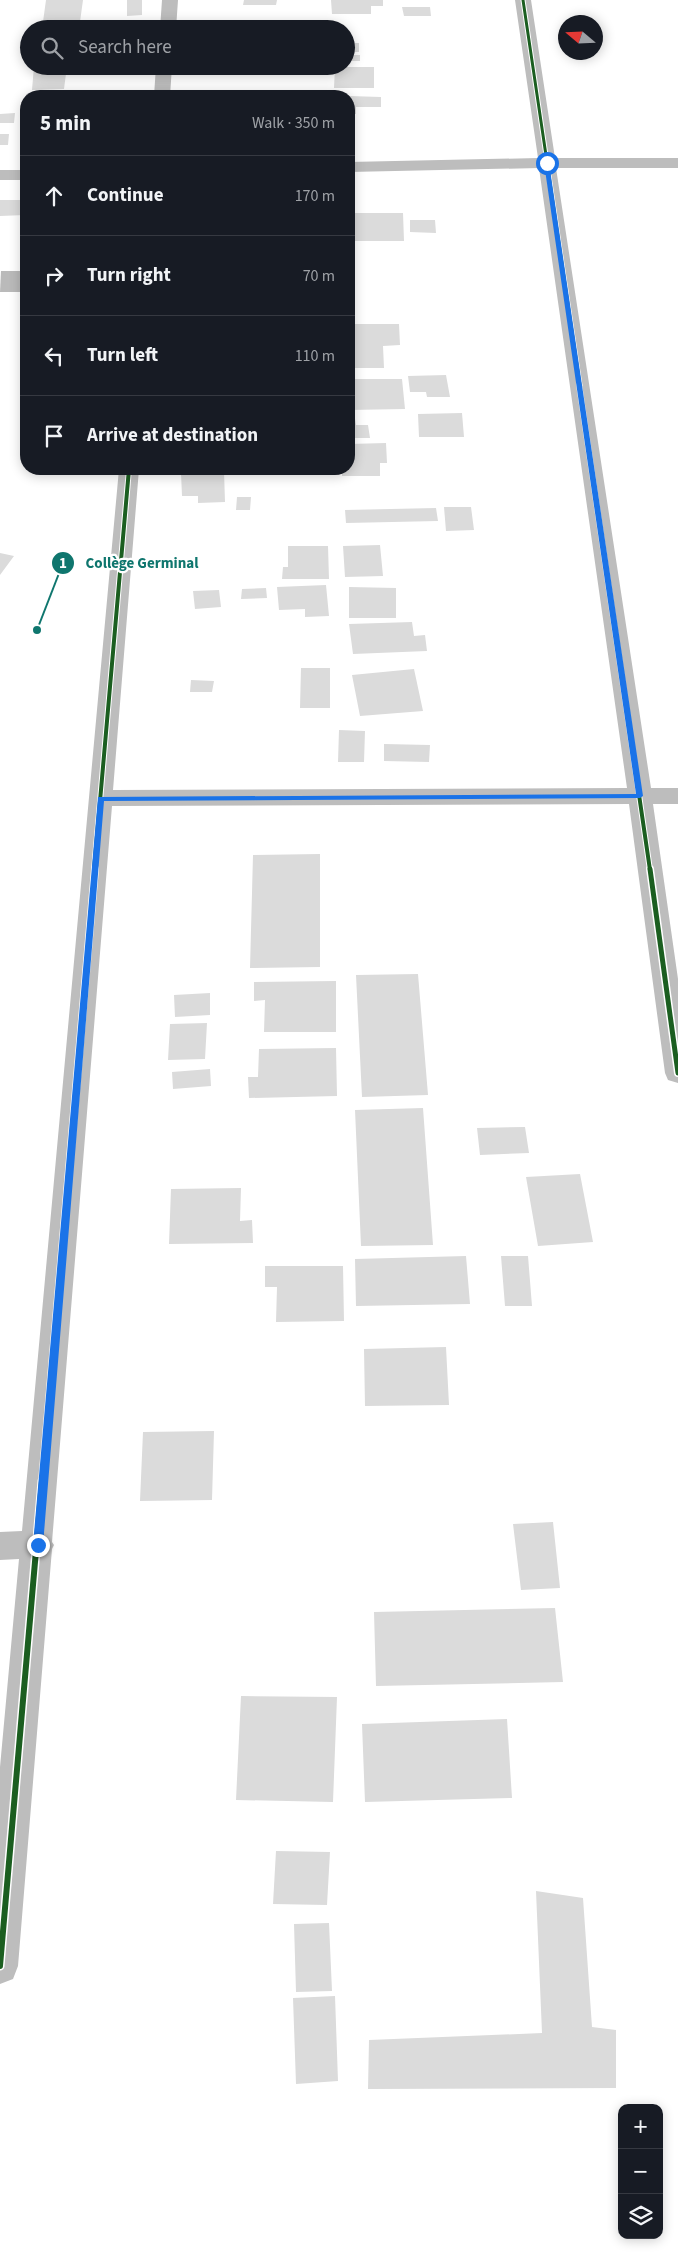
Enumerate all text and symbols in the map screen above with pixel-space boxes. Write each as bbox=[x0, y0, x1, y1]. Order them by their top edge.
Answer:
north arrow bbox=[558, 15, 603, 60]
search box bbox=[20, 20, 355, 75]
icon: search bbox=[38, 34, 66, 62]
text: Search here bbox=[78, 34, 172, 61]
text: 5 min bbox=[40, 108, 91, 138]
text: Walk · 350 m bbox=[252, 112, 335, 134]
route start bbox=[536, 152, 559, 175]
icon: ahead bbox=[40, 182, 68, 210]
text: Continue bbox=[87, 182, 164, 209]
text: 170 m bbox=[295, 185, 335, 207]
icon: right bbox=[40, 262, 68, 290]
text: Turn right bbox=[87, 262, 171, 289]
text: 70 m bbox=[303, 265, 335, 287]
icon: left bbox=[40, 342, 68, 370]
text: Turn left bbox=[87, 342, 158, 369]
text: 110 m bbox=[295, 345, 335, 367]
icon: arrive bbox=[40, 422, 68, 450]
text: Arrive at destination bbox=[87, 422, 258, 449]
callout: Collège Germinal bbox=[51, 548, 208, 578]
text: 1 bbox=[59, 553, 67, 574]
text: Collège Germinal bbox=[86, 553, 199, 574]
route end bbox=[27, 1534, 50, 1557]
map controls bbox=[618, 2104, 663, 2239]
button: + bbox=[618, 2104, 663, 2149]
button: − bbox=[618, 2149, 663, 2194]
button: layers bbox=[618, 2194, 663, 2239]

